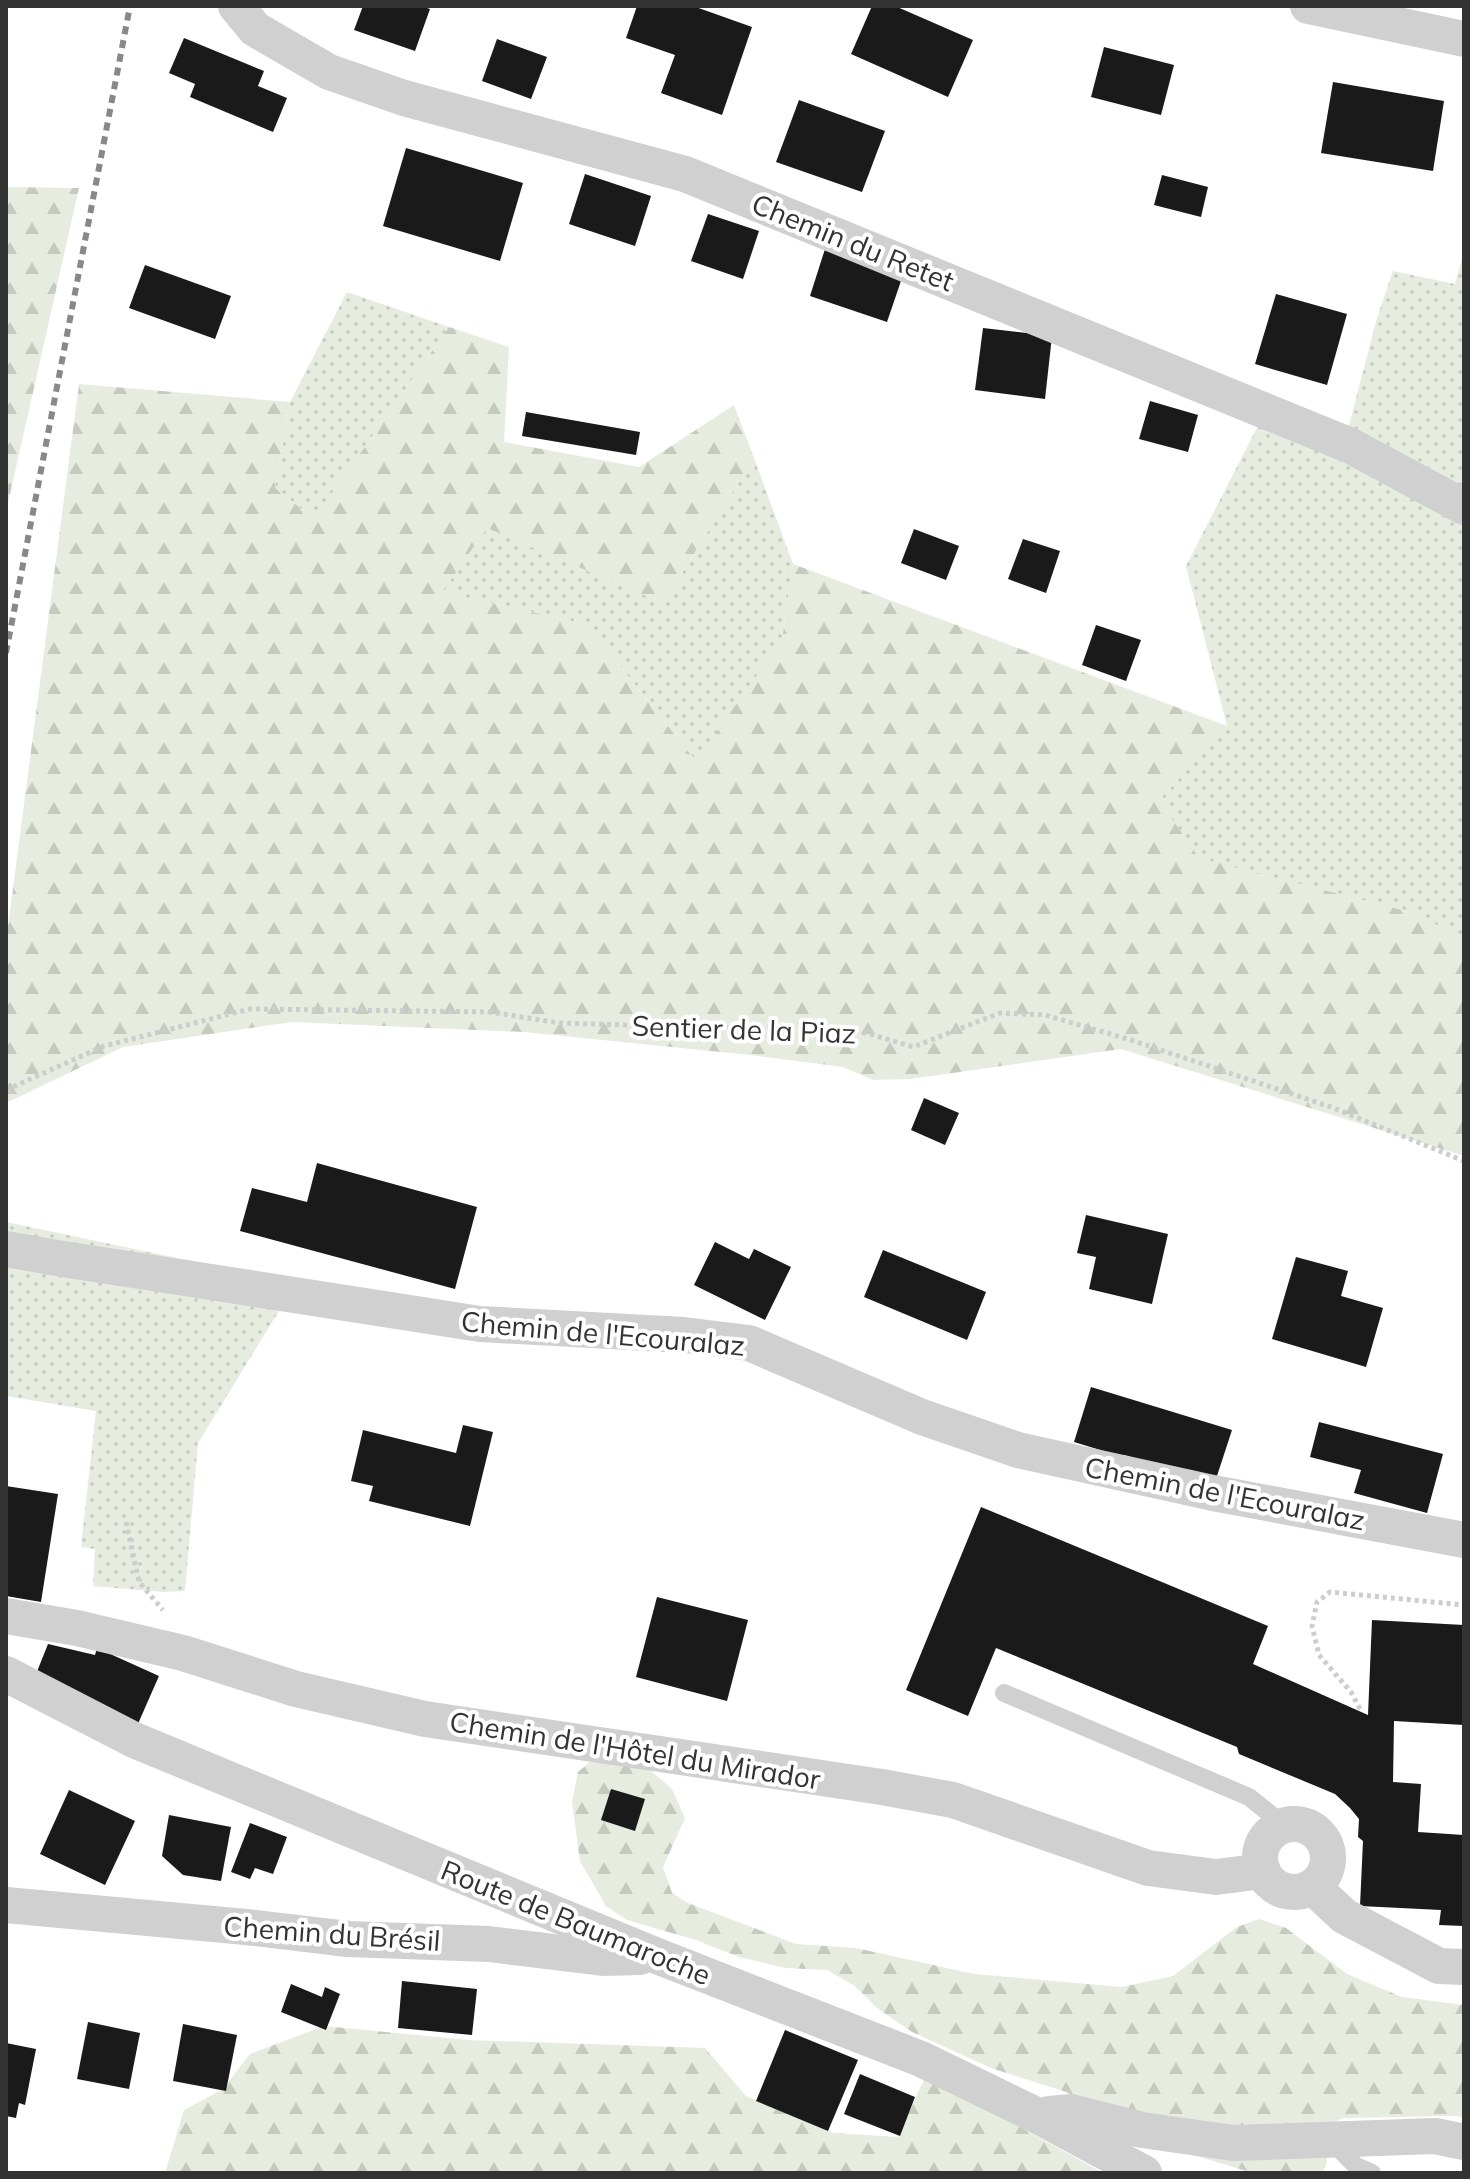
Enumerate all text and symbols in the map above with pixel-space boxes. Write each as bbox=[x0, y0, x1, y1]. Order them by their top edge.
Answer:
street label: Chemin du Retet bbox=[747, 186, 959, 299]
street label: Sentier de la Piaz bbox=[631, 1008, 857, 1050]
street label: Chemin de l'Ecouralaz bbox=[460, 1303, 746, 1363]
street label: Chemin de l'Ecouralaz bbox=[1082, 1449, 1368, 1537]
street label: Chemin de l'Hôtel du Mirador bbox=[447, 1703, 824, 1797]
street label: Route de Baumaroche bbox=[436, 1852, 716, 1992]
street label: Chemin du Brésil bbox=[222, 1908, 442, 1958]

